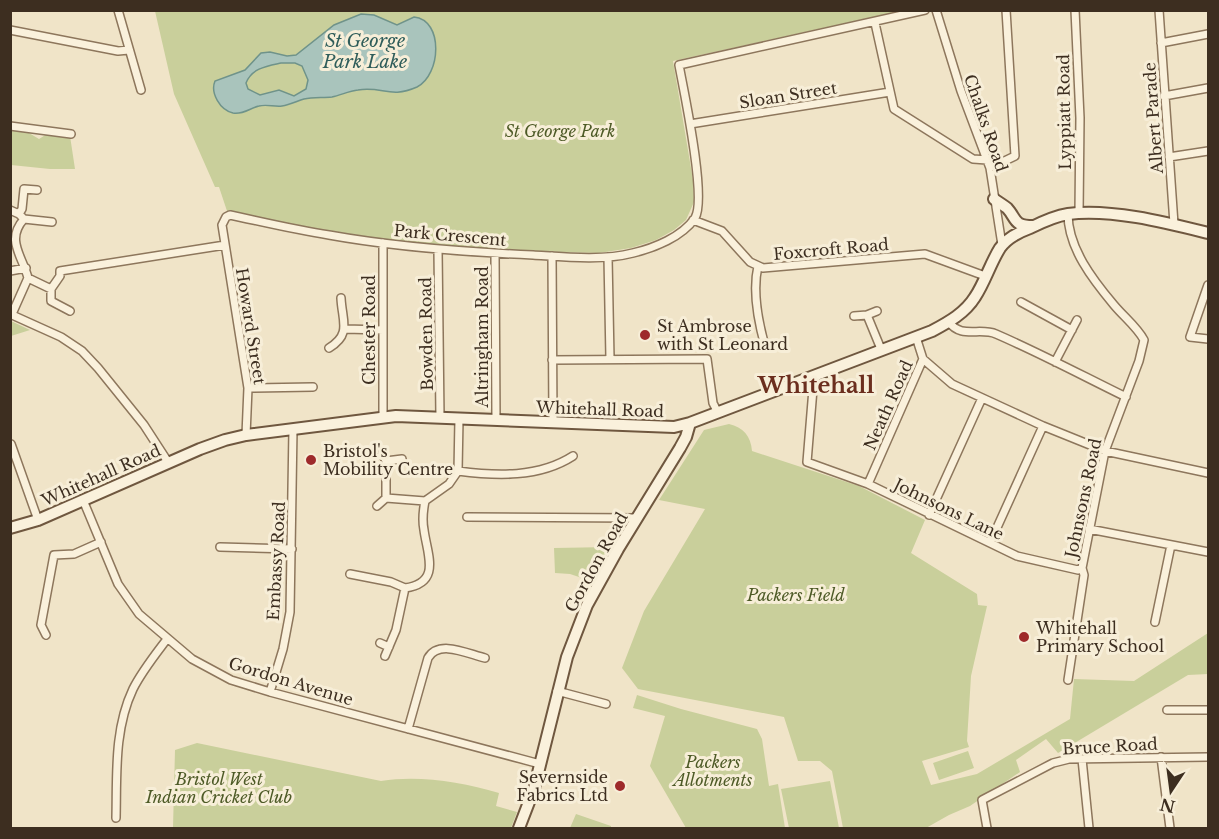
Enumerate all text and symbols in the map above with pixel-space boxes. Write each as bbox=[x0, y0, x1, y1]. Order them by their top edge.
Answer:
water label: St George Park Lake bbox=[322, 30, 407, 73]
street label: Lyppiatt Road bbox=[1053, 54, 1075, 170]
street label: Albert Parade bbox=[1139, 62, 1167, 175]
street label: Chalks Road bbox=[960, 71, 1012, 175]
street label: Sloan Street bbox=[738, 77, 838, 113]
park label: St George Park bbox=[505, 121, 615, 141]
street label: Park Crescent bbox=[393, 220, 507, 250]
street label: Foxcroft Road bbox=[772, 234, 890, 264]
street label: Howard Street bbox=[232, 266, 270, 386]
street label: Altringham Road bbox=[472, 266, 492, 409]
street label: Chester Road bbox=[359, 275, 379, 385]
street label: Bowden Road bbox=[415, 277, 437, 391]
place label: St Ambrose with St Leonard bbox=[657, 316, 788, 354]
marker: St Ambrose with St Leonard bbox=[638, 328, 652, 342]
street label: Neath Road bbox=[859, 357, 917, 453]
district label: Whitehall bbox=[757, 372, 874, 399]
street label: Whitehall Road bbox=[535, 397, 665, 421]
street label: Johnsons Road bbox=[1060, 436, 1105, 561]
street label: Whitehall Road bbox=[37, 440, 164, 511]
place label: Bristol's Mobility Centre bbox=[323, 441, 453, 479]
marker: Bristol's Mobility Centre bbox=[304, 453, 318, 467]
street label: Johnsons Lane bbox=[889, 473, 1007, 544]
street label: Embassy Road bbox=[263, 501, 289, 621]
street label: Gordon Road bbox=[560, 508, 632, 616]
park label: Packers Field bbox=[746, 585, 845, 605]
place label: Whitehall Primary School bbox=[1035, 618, 1164, 656]
marker: Whitehall Primary School bbox=[1017, 630, 1031, 644]
street label: Gordon Avenue bbox=[226, 653, 356, 709]
street label: Bruce Road bbox=[1062, 734, 1158, 758]
park label: Packers Allotments bbox=[672, 752, 752, 790]
north arrow bbox=[1141, 761, 1201, 821]
place label: Severnside Fabrics Ltd bbox=[517, 767, 608, 805]
park label: Bristol West Indian Cricket Club bbox=[145, 769, 292, 807]
marker: Severnside Fabrics Ltd bbox=[613, 779, 627, 793]
text: N bbox=[1158, 794, 1177, 817]

